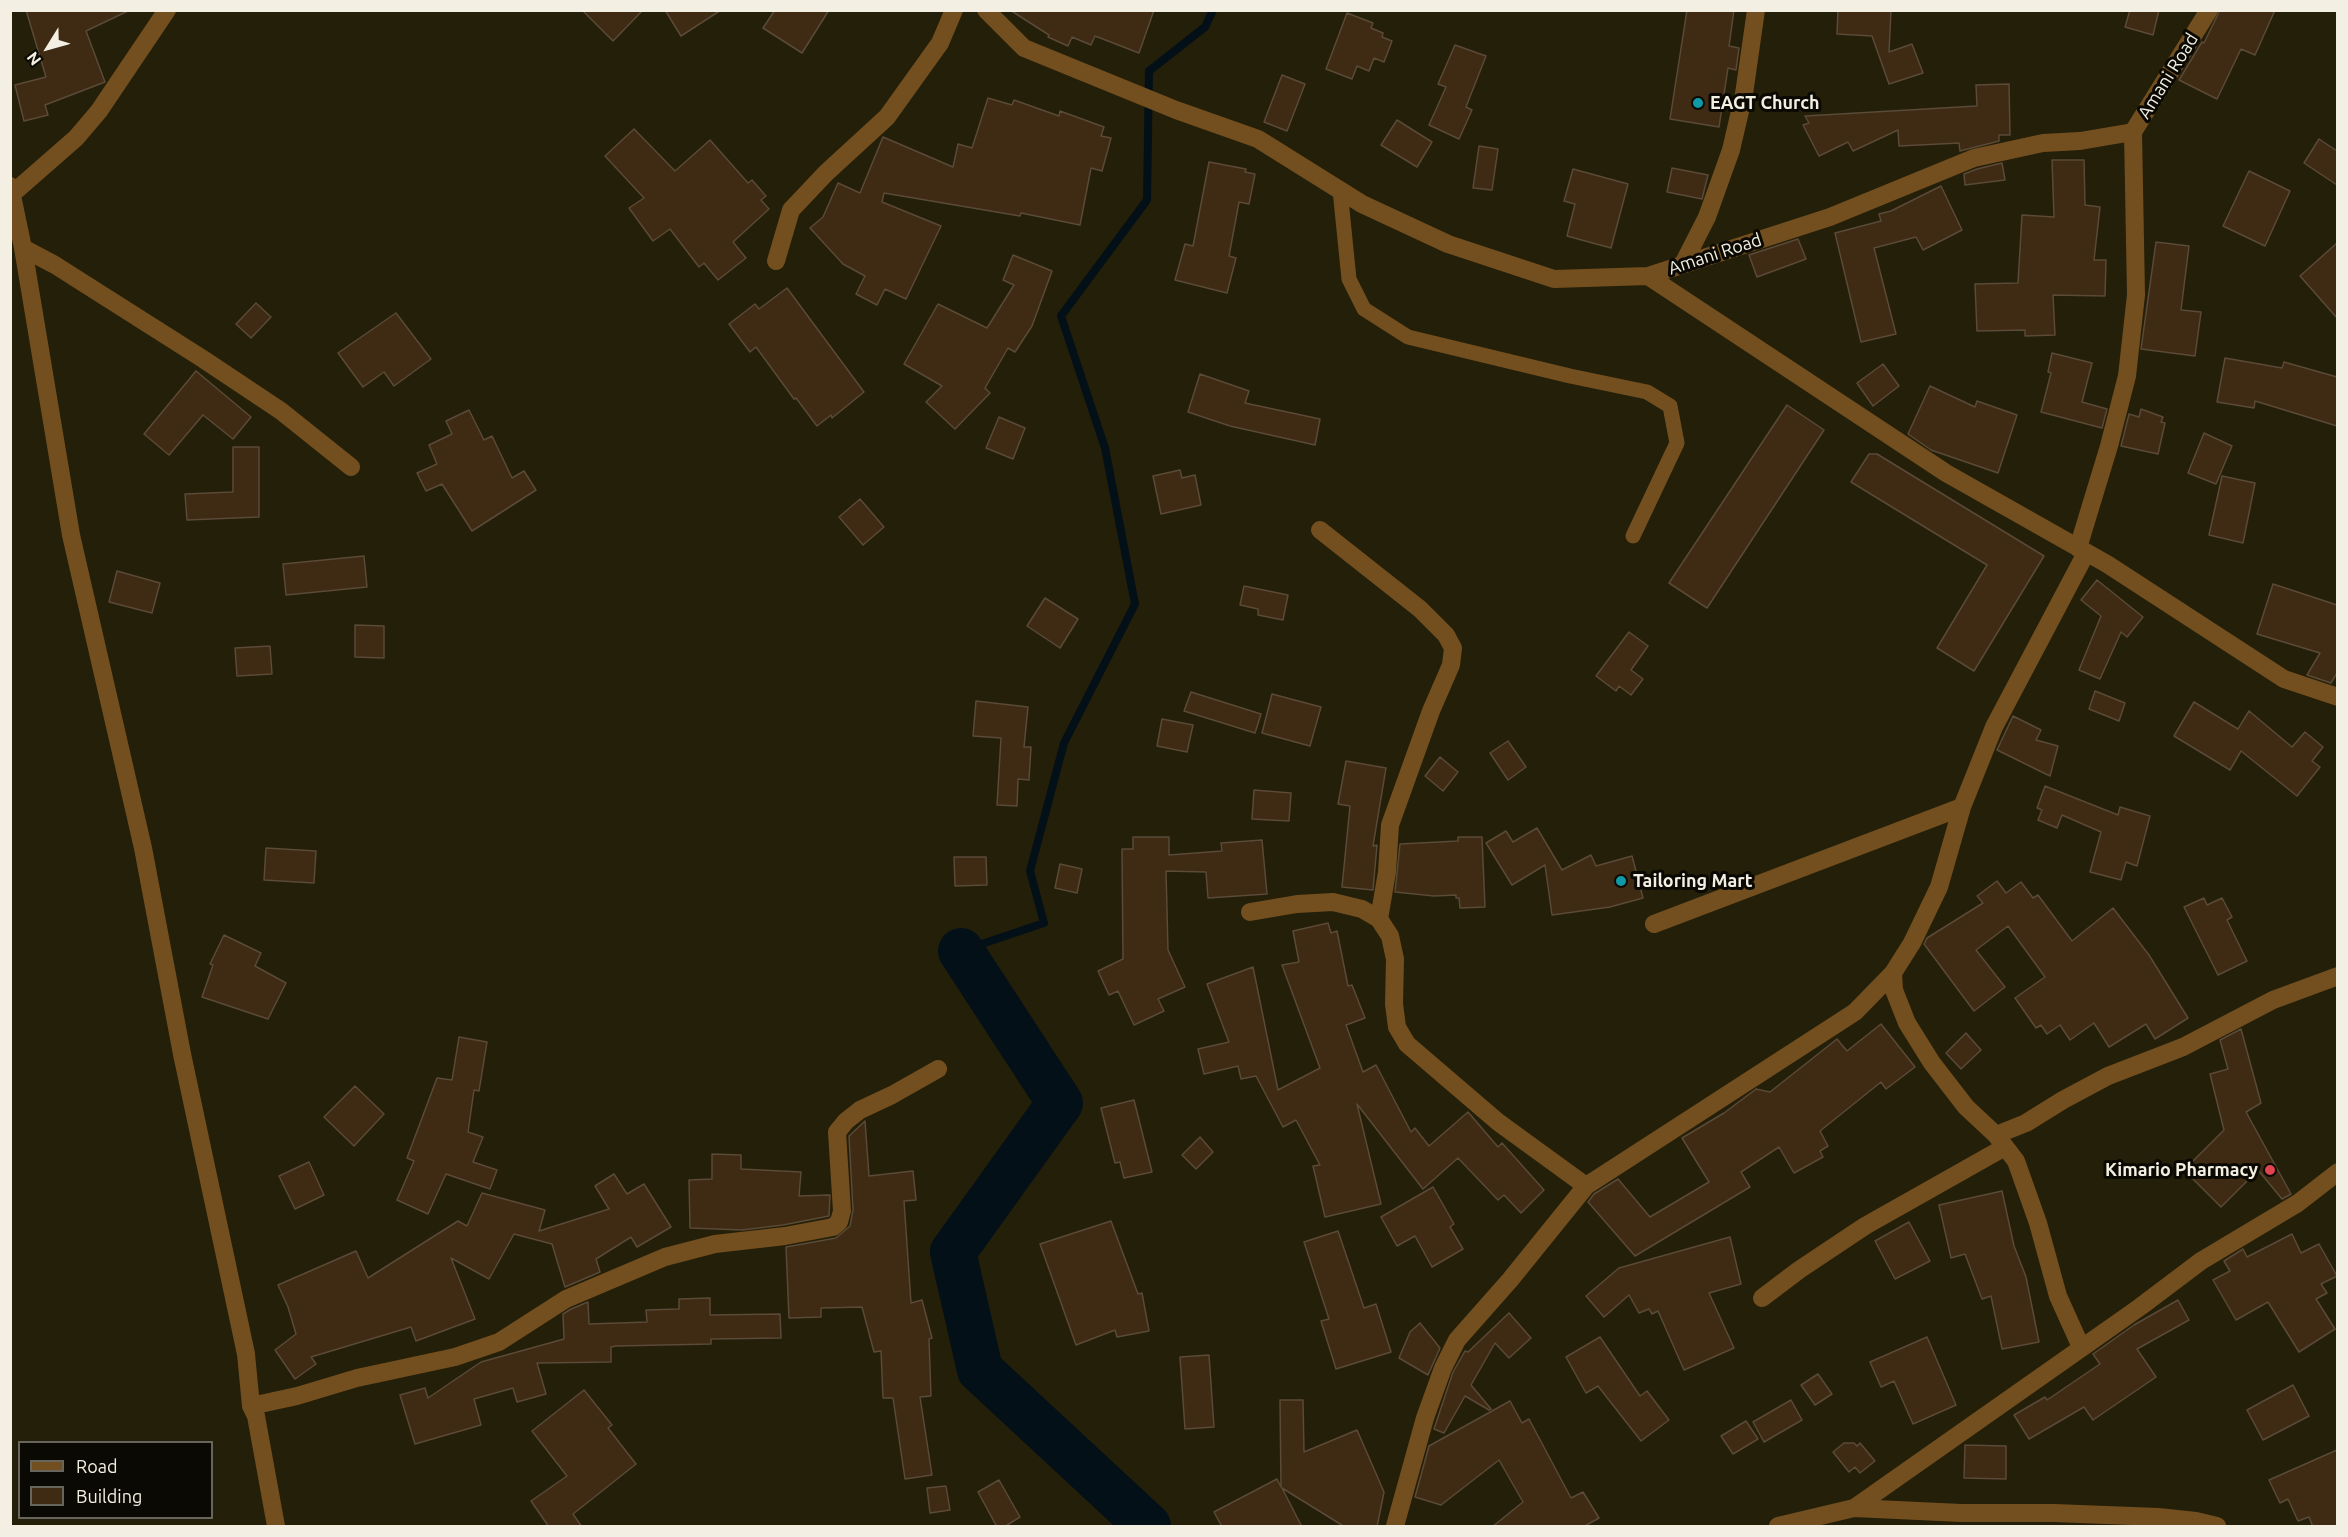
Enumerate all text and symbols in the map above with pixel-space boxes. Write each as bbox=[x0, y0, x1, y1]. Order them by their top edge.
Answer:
north arrow bbox=[18, 18, 78, 78]
street label: Amani Road bbox=[2133, 29, 2203, 123]
text: N bbox=[23, 49, 44, 69]
place label: EAGT Church bbox=[1710, 92, 1820, 114]
marker: EAGT Church bbox=[1691, 96, 1705, 110]
street label: Amani Road bbox=[1666, 229, 1764, 279]
place label: Tailoring Mart bbox=[1633, 870, 1752, 892]
marker: Tailoring Mart bbox=[1614, 874, 1628, 888]
place label: Kimario Pharmacy bbox=[2105, 1159, 2258, 1181]
marker: Kimario Pharmacy bbox=[2263, 1163, 2277, 1177]
legend bbox=[18, 1441, 213, 1519]
text: Road bbox=[76, 1456, 118, 1476]
text: Building bbox=[76, 1486, 142, 1506]

